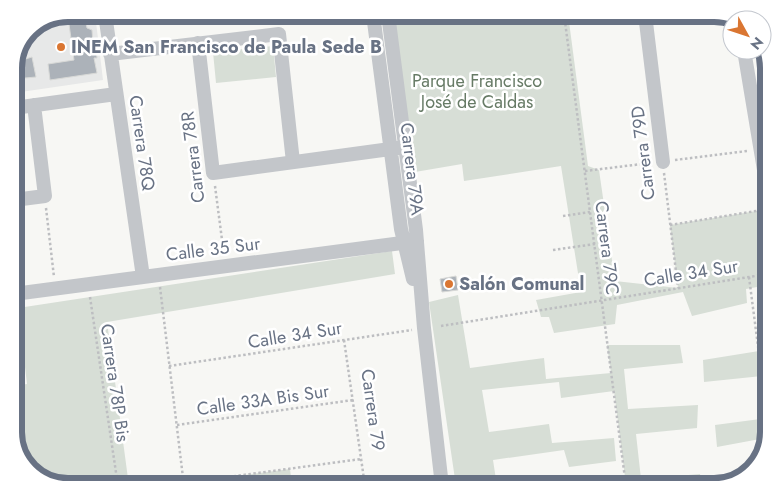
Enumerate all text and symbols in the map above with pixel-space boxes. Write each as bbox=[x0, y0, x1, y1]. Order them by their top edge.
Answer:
north arrow bbox=[722, 10, 772, 60]
text: N bbox=[746, 33, 768, 54]
place label: INEM San Francisco de Paula Sede B bbox=[71, 34, 382, 60]
marker: INEM San Francisco de Paula Sede B bbox=[55, 41, 67, 53]
park label: Parque Francisco José de Caldas bbox=[412, 68, 542, 115]
street label: Carrera 78Q bbox=[122, 94, 162, 193]
street label: Carrera 79D bbox=[624, 104, 662, 202]
street label: Carrera 78R bbox=[174, 110, 212, 204]
street label: Carrera 79A bbox=[393, 121, 431, 217]
street label: Carrera 79C bbox=[588, 199, 626, 297]
street label: Calle 35 Sur bbox=[164, 230, 262, 268]
street label: Calle 34 Sur bbox=[642, 253, 741, 293]
place label: Salón Comunal bbox=[459, 271, 584, 297]
marker: Salón Comunal bbox=[443, 278, 455, 290]
street label: Calle 34 Sur bbox=[246, 315, 345, 355]
street label: Carrera 78P Bis bbox=[94, 322, 136, 444]
street label: Carrera 79 bbox=[354, 367, 392, 453]
street label: Calle 33A Bis Sur bbox=[195, 378, 332, 422]

